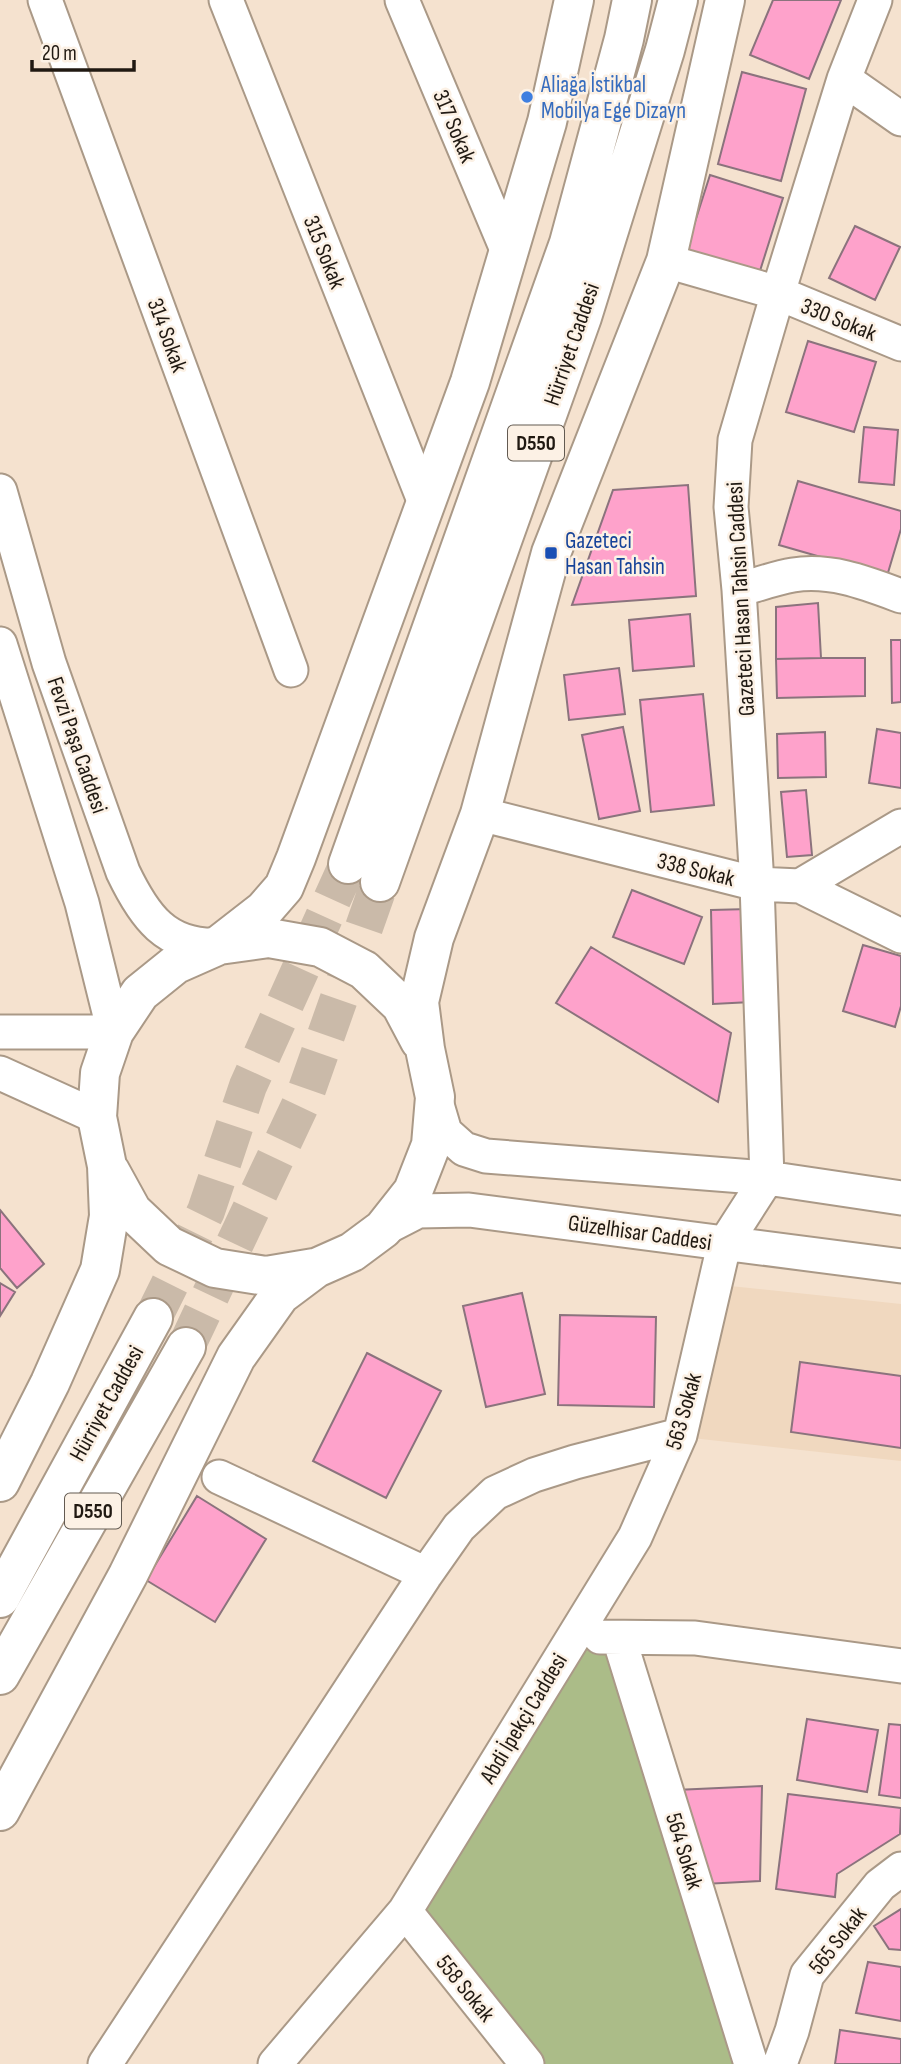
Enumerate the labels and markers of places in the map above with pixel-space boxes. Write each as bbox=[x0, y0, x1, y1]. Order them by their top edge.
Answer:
place label: Aliağa İstikbal Mobilya Ege Dizayn bbox=[540, 71, 686, 125]
marker: Aliağa İstikbal Mobilya Ege Dizayn bbox=[519, 89, 535, 105]
place label: Gazeteci Hasan Tahsin bbox=[565, 527, 665, 581]
marker: Gazeteci Hasan Tahsin bbox=[543, 545, 559, 561]

